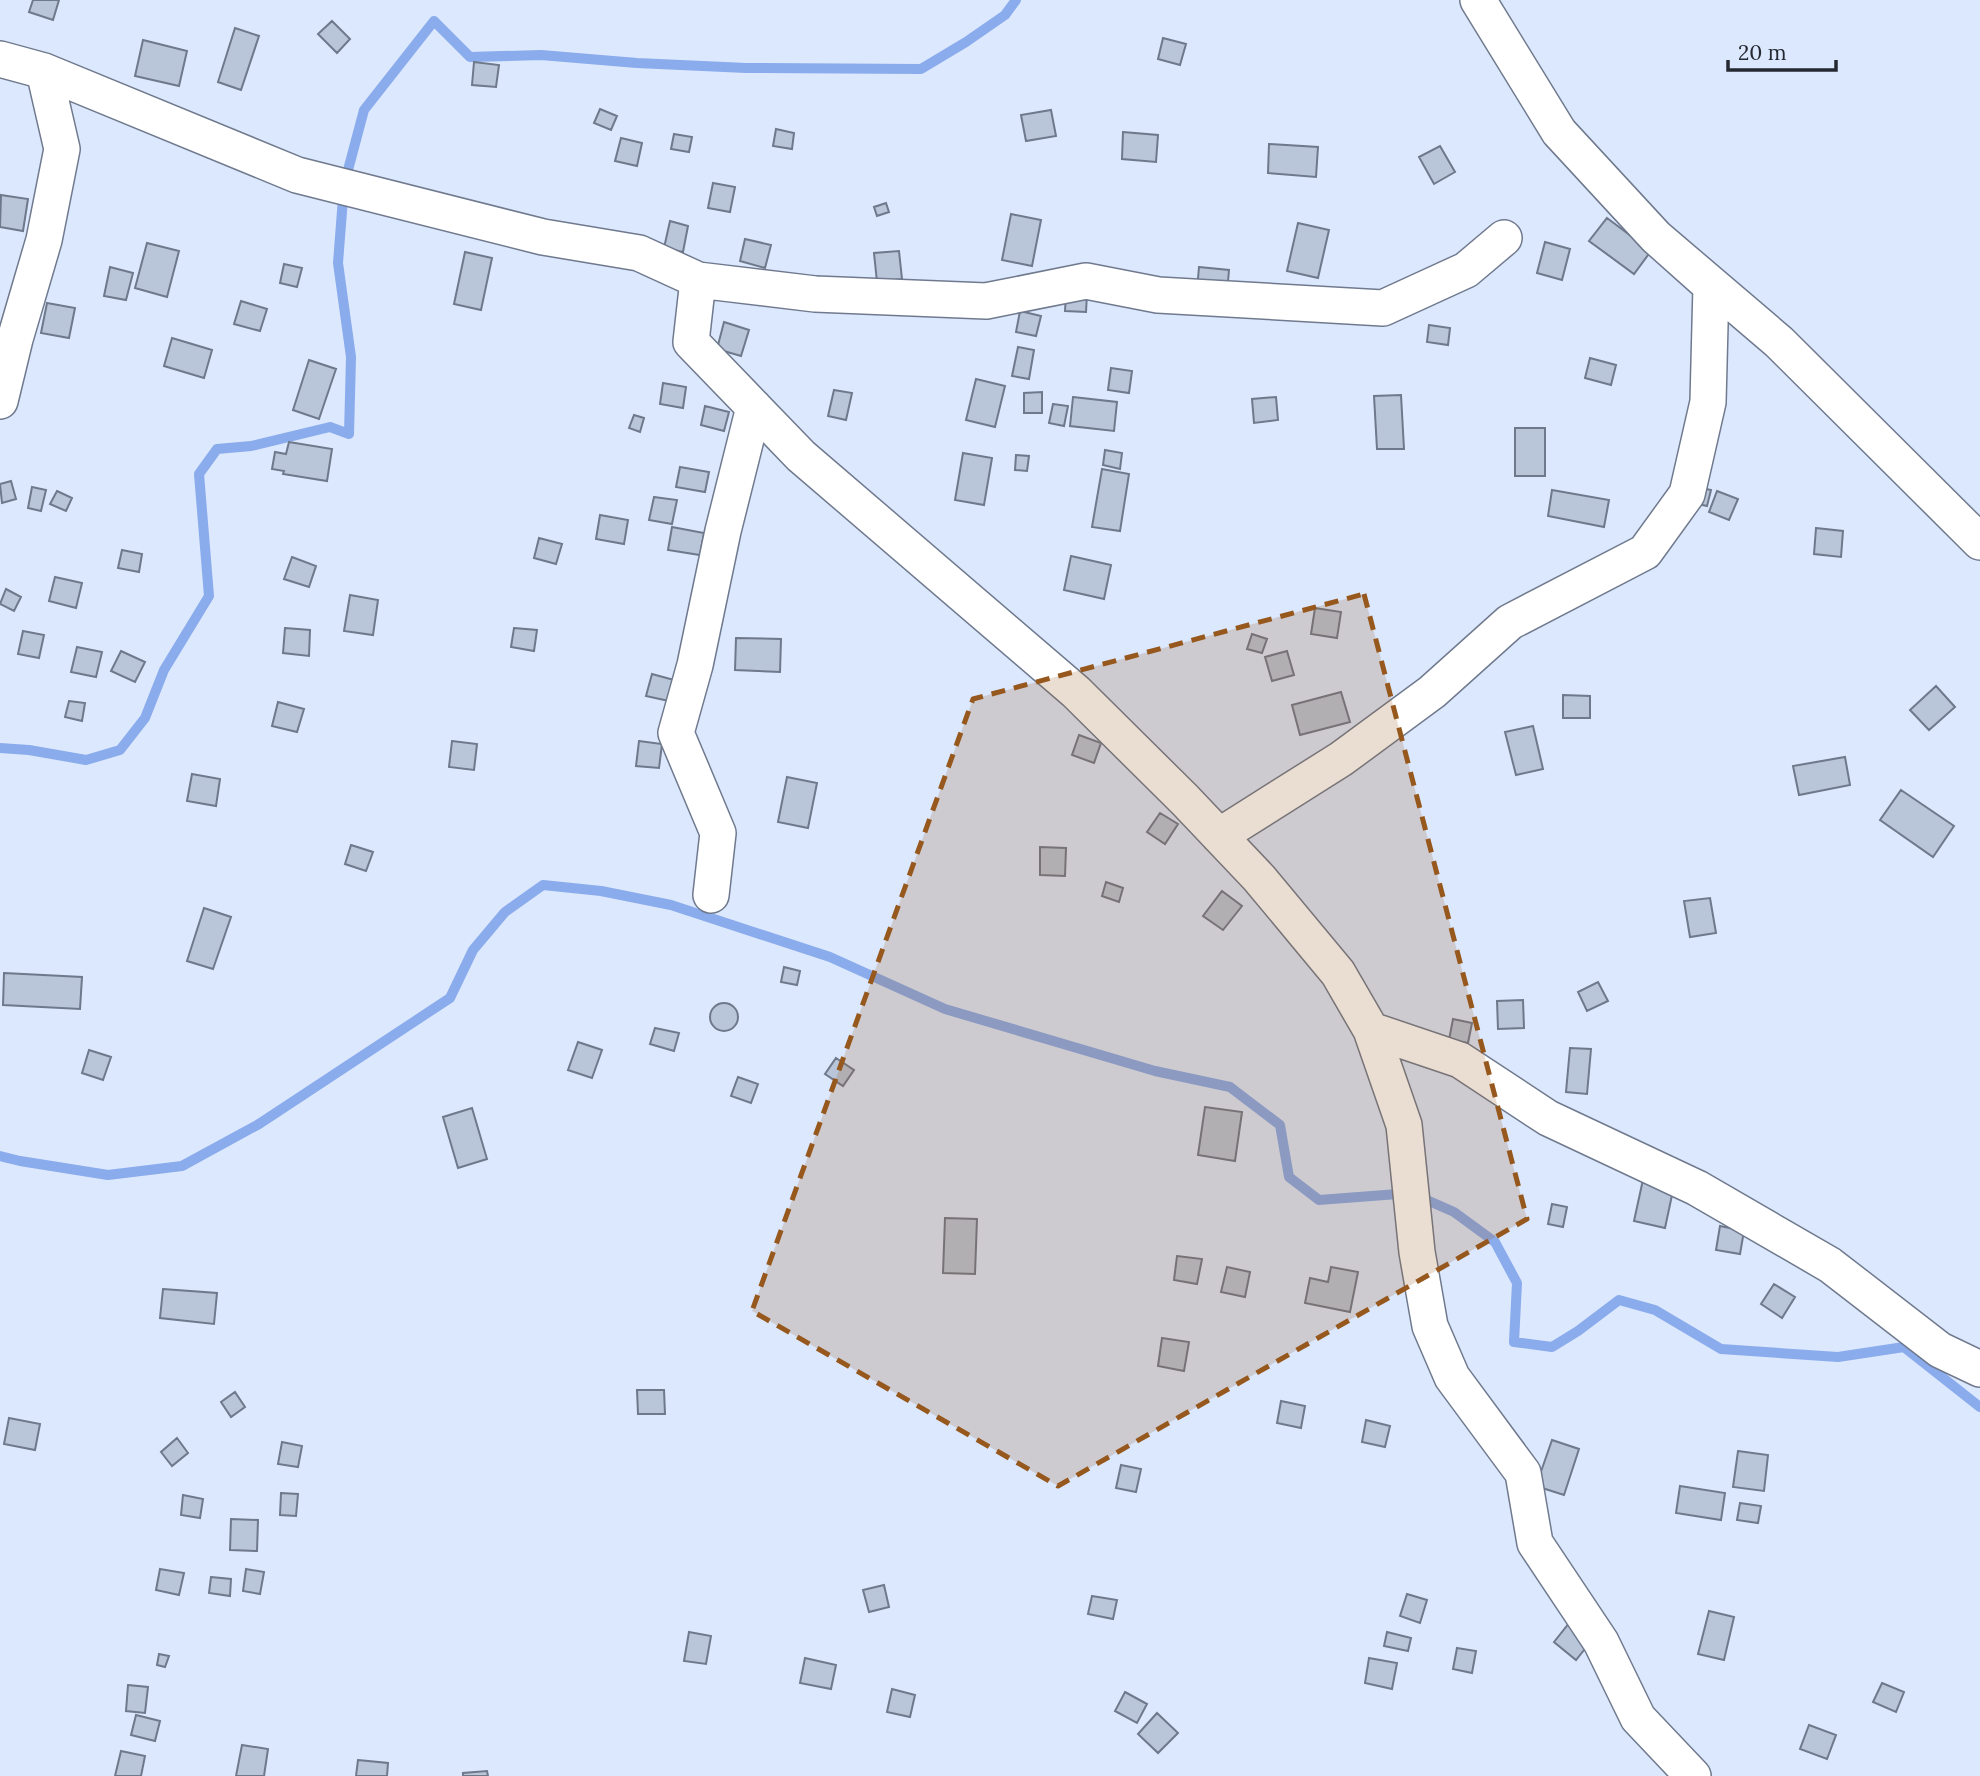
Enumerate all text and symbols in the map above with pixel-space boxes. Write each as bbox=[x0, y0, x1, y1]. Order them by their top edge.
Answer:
scale bar bbox=[1728, 28, 1836, 72]
text: 20 m bbox=[1738, 39, 1787, 66]

